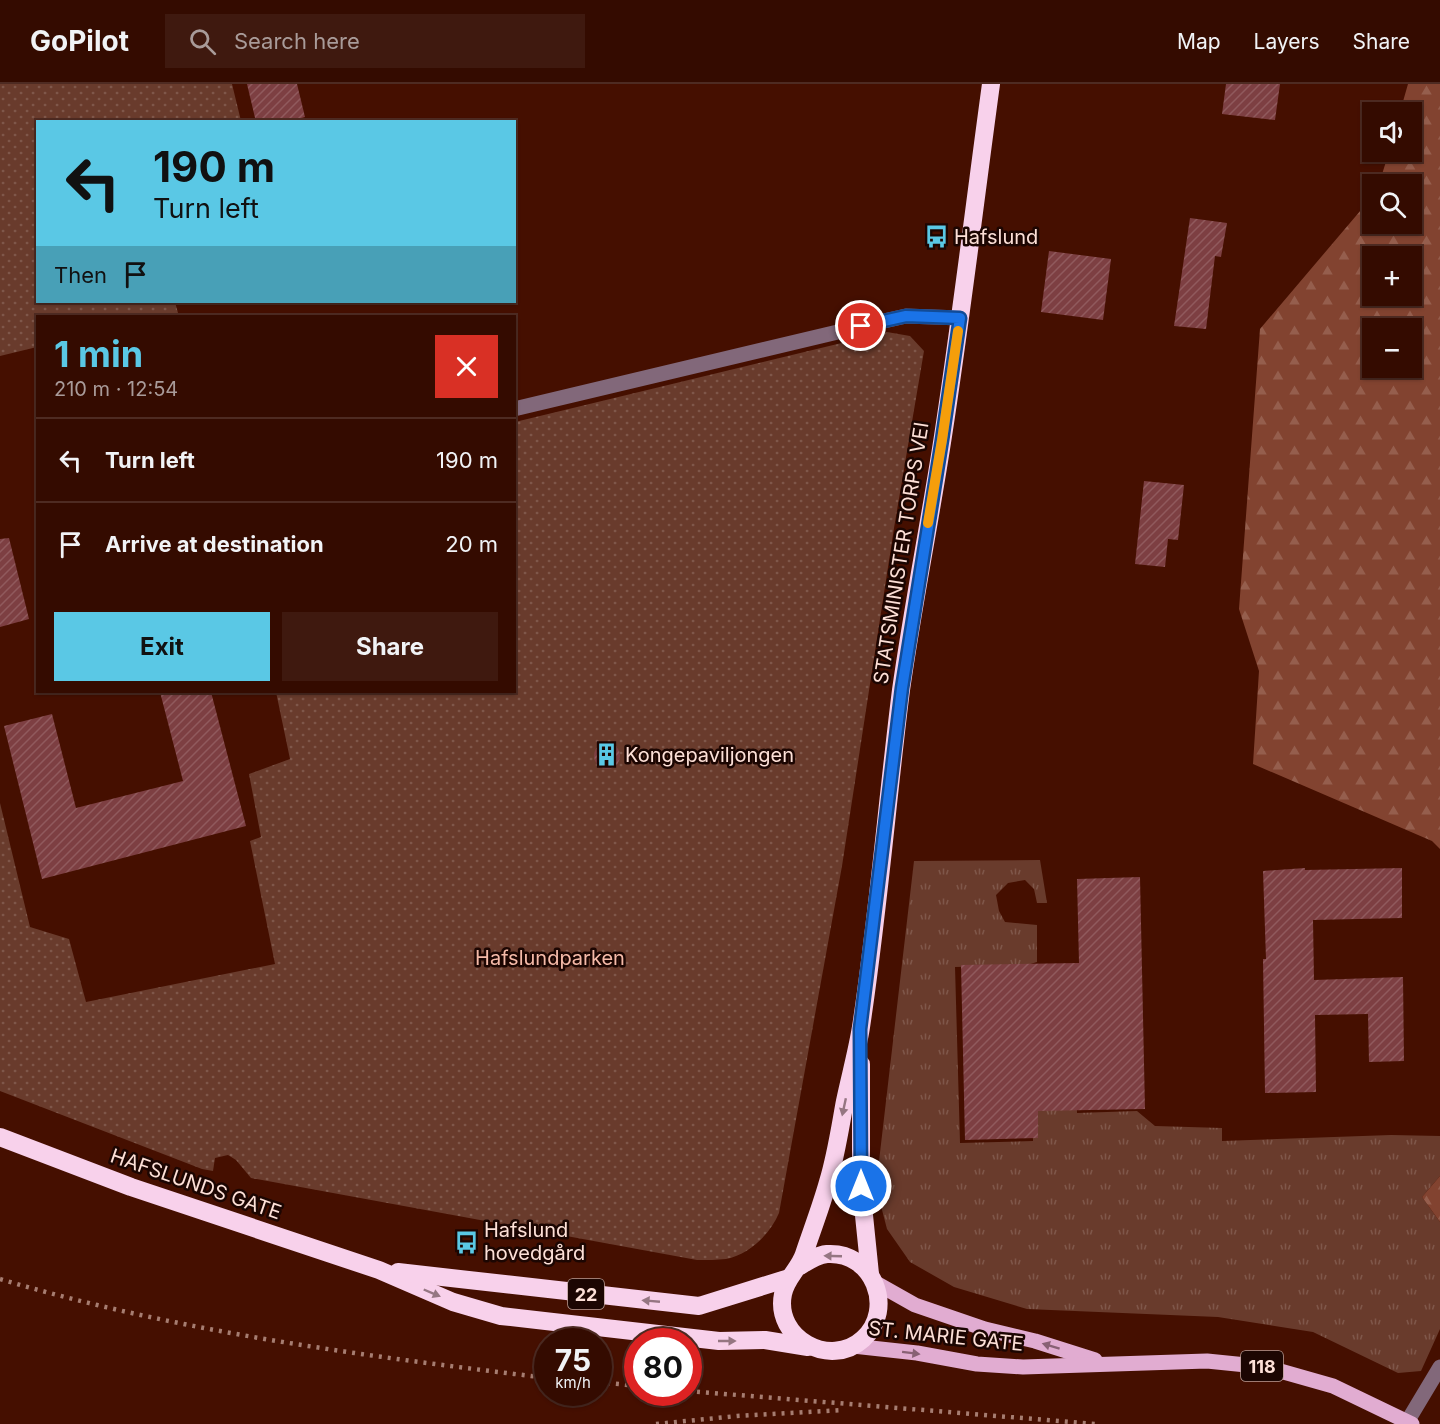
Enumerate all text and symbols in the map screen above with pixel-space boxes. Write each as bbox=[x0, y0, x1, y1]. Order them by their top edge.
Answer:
search box bbox=[165, 14, 585, 68]
text: GoPilot bbox=[30, 24, 129, 58]
icon: search bbox=[186, 25, 219, 58]
text: Search here bbox=[234, 28, 360, 54]
text: Map bbox=[1177, 29, 1221, 54]
text: Layers bbox=[1254, 29, 1320, 54]
text: Share bbox=[1353, 29, 1410, 54]
map controls bbox=[1362, 102, 1422, 378]
button: sound bbox=[1362, 102, 1422, 162]
text: 190 m bbox=[153, 141, 275, 192]
icon: left bbox=[54, 144, 132, 222]
button: search bbox=[1362, 174, 1422, 234]
text: Turn left bbox=[153, 192, 259, 225]
bus stop icon: Hafslund bbox=[923, 224, 949, 250]
place label: Hafslund bbox=[954, 225, 1038, 249]
button: + bbox=[1362, 246, 1422, 306]
icon: arrive bbox=[119, 258, 152, 291]
text: Then bbox=[54, 262, 107, 288]
pin bbox=[835, 300, 886, 351]
icon: arrive bbox=[844, 309, 877, 342]
button: − bbox=[1362, 318, 1422, 378]
text: 1 min bbox=[54, 332, 143, 376]
button: close bbox=[435, 335, 498, 398]
text: 210 m · 12:54 bbox=[54, 377, 178, 401]
street label: STATSMINISTER TORPS VEI bbox=[868, 420, 934, 686]
icon: left bbox=[54, 444, 87, 477]
text: Turn left bbox=[105, 447, 195, 473]
text: 190 m bbox=[436, 447, 498, 473]
icon: arrive bbox=[54, 528, 87, 561]
text: Arrive at destination bbox=[105, 531, 324, 557]
text: 20 m bbox=[445, 531, 498, 557]
button: Exit bbox=[54, 612, 270, 681]
button: Share bbox=[282, 612, 498, 681]
building icon: Kongepaviljongen bbox=[594, 742, 620, 768]
place label: Kongepaviljongen bbox=[625, 743, 794, 767]
park label: Hafslundparken bbox=[475, 946, 625, 970]
one-way arrow bbox=[839, 1097, 848, 1116]
street label: HAFSLUNDS GATE bbox=[107, 1144, 285, 1224]
position arrow bbox=[829, 1154, 893, 1218]
place label: Hafslund hovedgård bbox=[484, 1218, 585, 1265]
bus stop icon: Hafslund hovedgård bbox=[453, 1229, 479, 1255]
one-way arrow bbox=[824, 1251, 843, 1261]
road number: 22 bbox=[568, 1279, 604, 1309]
one-way arrow bbox=[424, 1289, 441, 1298]
one-way arrow bbox=[641, 1296, 660, 1306]
street label: ST. MARIE GATE bbox=[867, 1316, 1025, 1356]
speed limit sign: 80 bbox=[624, 1328, 702, 1406]
one-way arrow bbox=[718, 1336, 737, 1346]
one-way arrow bbox=[1042, 1341, 1060, 1350]
text: 75 bbox=[555, 1342, 591, 1378]
one-way arrow bbox=[902, 1348, 921, 1357]
road number: 118 bbox=[1241, 1351, 1283, 1381]
text: km/h bbox=[555, 1373, 591, 1392]

